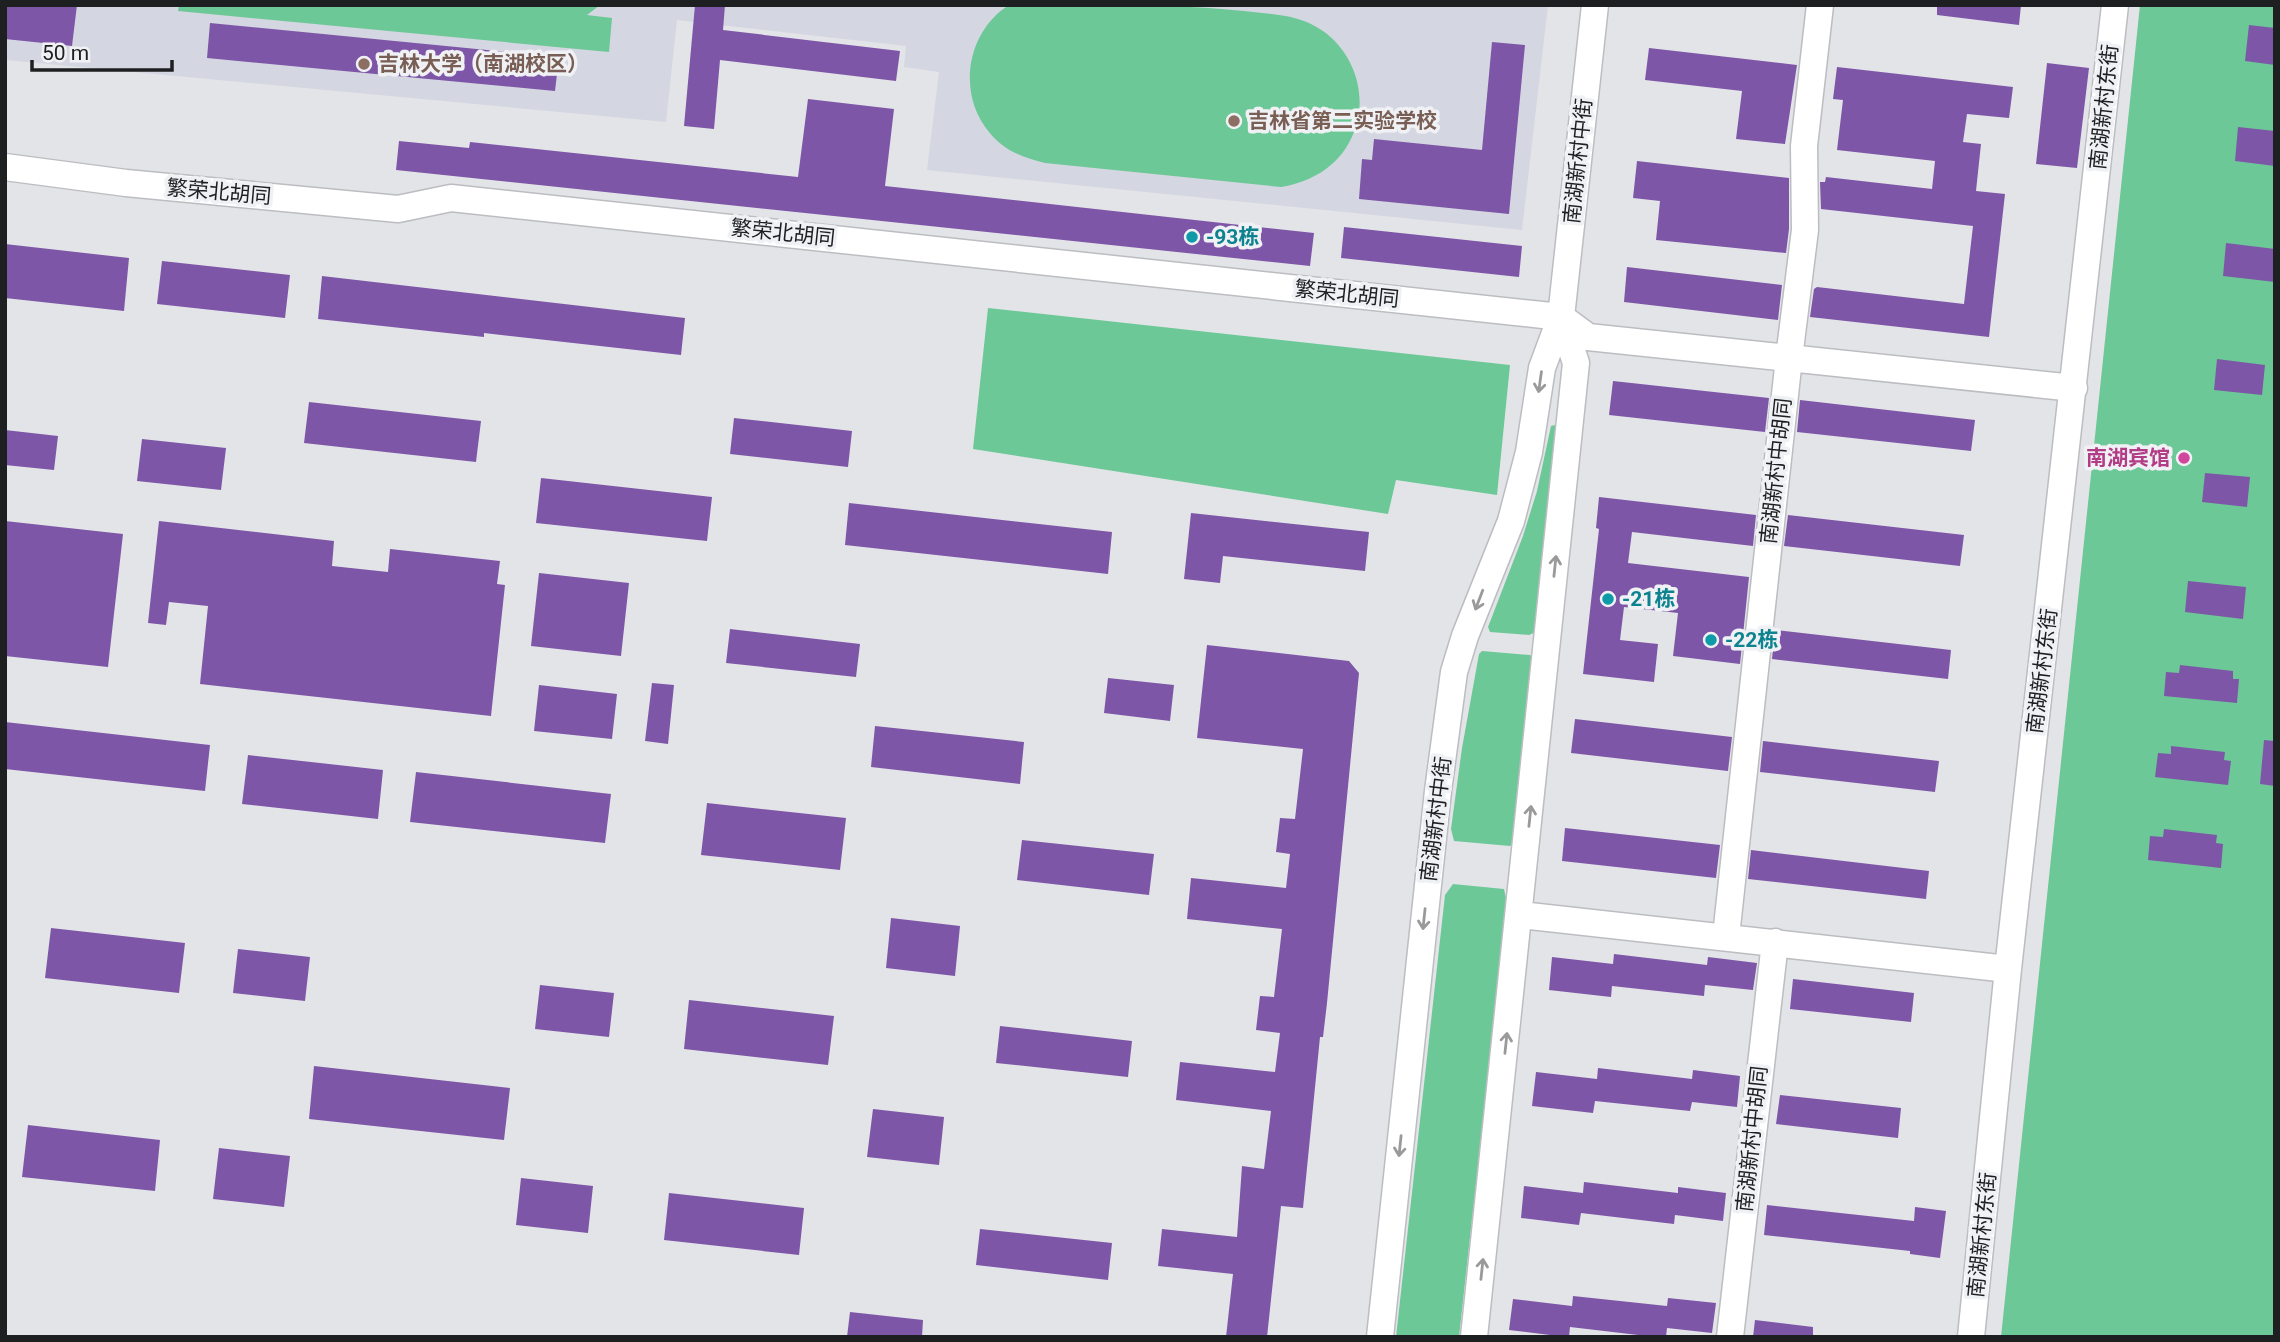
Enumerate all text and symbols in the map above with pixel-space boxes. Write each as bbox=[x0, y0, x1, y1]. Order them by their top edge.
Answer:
scale bar bbox=[32, 28, 172, 72]
text: 50 m bbox=[42, 41, 89, 65]
street label: 南湖新村东街 bbox=[2085, 43, 2123, 171]
place label: 吉林大学（南湖校区） bbox=[378, 52, 588, 76]
marker: 吉林大学（南湖校区） bbox=[356, 56, 372, 72]
street label: 南湖新村中街 bbox=[1559, 97, 1597, 225]
place label: 吉林省第二实验学校 bbox=[1248, 109, 1437, 133]
marker: 吉林省第二实验学校 bbox=[1226, 113, 1242, 129]
street label: 繁荣北胡同 bbox=[166, 175, 272, 209]
street label: 繁荣北胡同 bbox=[730, 216, 836, 250]
place label: -93栋 bbox=[1206, 225, 1259, 249]
marker: -93栋 bbox=[1184, 229, 1200, 245]
street label: 繁荣北胡同 bbox=[1294, 277, 1400, 311]
one-way arrow bbox=[1533, 370, 1546, 393]
street label: 南湖新村中胡同 bbox=[1756, 397, 1796, 545]
place label: 南湖宾馆 bbox=[2086, 446, 2170, 470]
marker: 南湖宾馆 bbox=[2176, 450, 2192, 466]
one-way arrow bbox=[1549, 555, 1562, 578]
place label: -21栋 bbox=[1622, 587, 1675, 611]
one-way arrow bbox=[1471, 589, 1484, 610]
marker: -21栋 bbox=[1600, 591, 1616, 607]
street label: 南湖新村东街 bbox=[2022, 607, 2062, 735]
place label: -22栋 bbox=[1725, 628, 1778, 652]
marker: -22栋 bbox=[1703, 632, 1719, 648]
street label: 南湖新村中街 bbox=[1416, 755, 1456, 883]
one-way arrow bbox=[1523, 806, 1536, 828]
one-way arrow bbox=[1418, 908, 1431, 930]
one-way arrow bbox=[1500, 1032, 1513, 1055]
street label: 南湖新村中胡同 bbox=[1732, 1065, 1772, 1213]
one-way arrow bbox=[1394, 1134, 1407, 1157]
street label: 南湖新村东街 bbox=[1963, 1171, 2001, 1299]
one-way arrow bbox=[1475, 1258, 1488, 1281]

